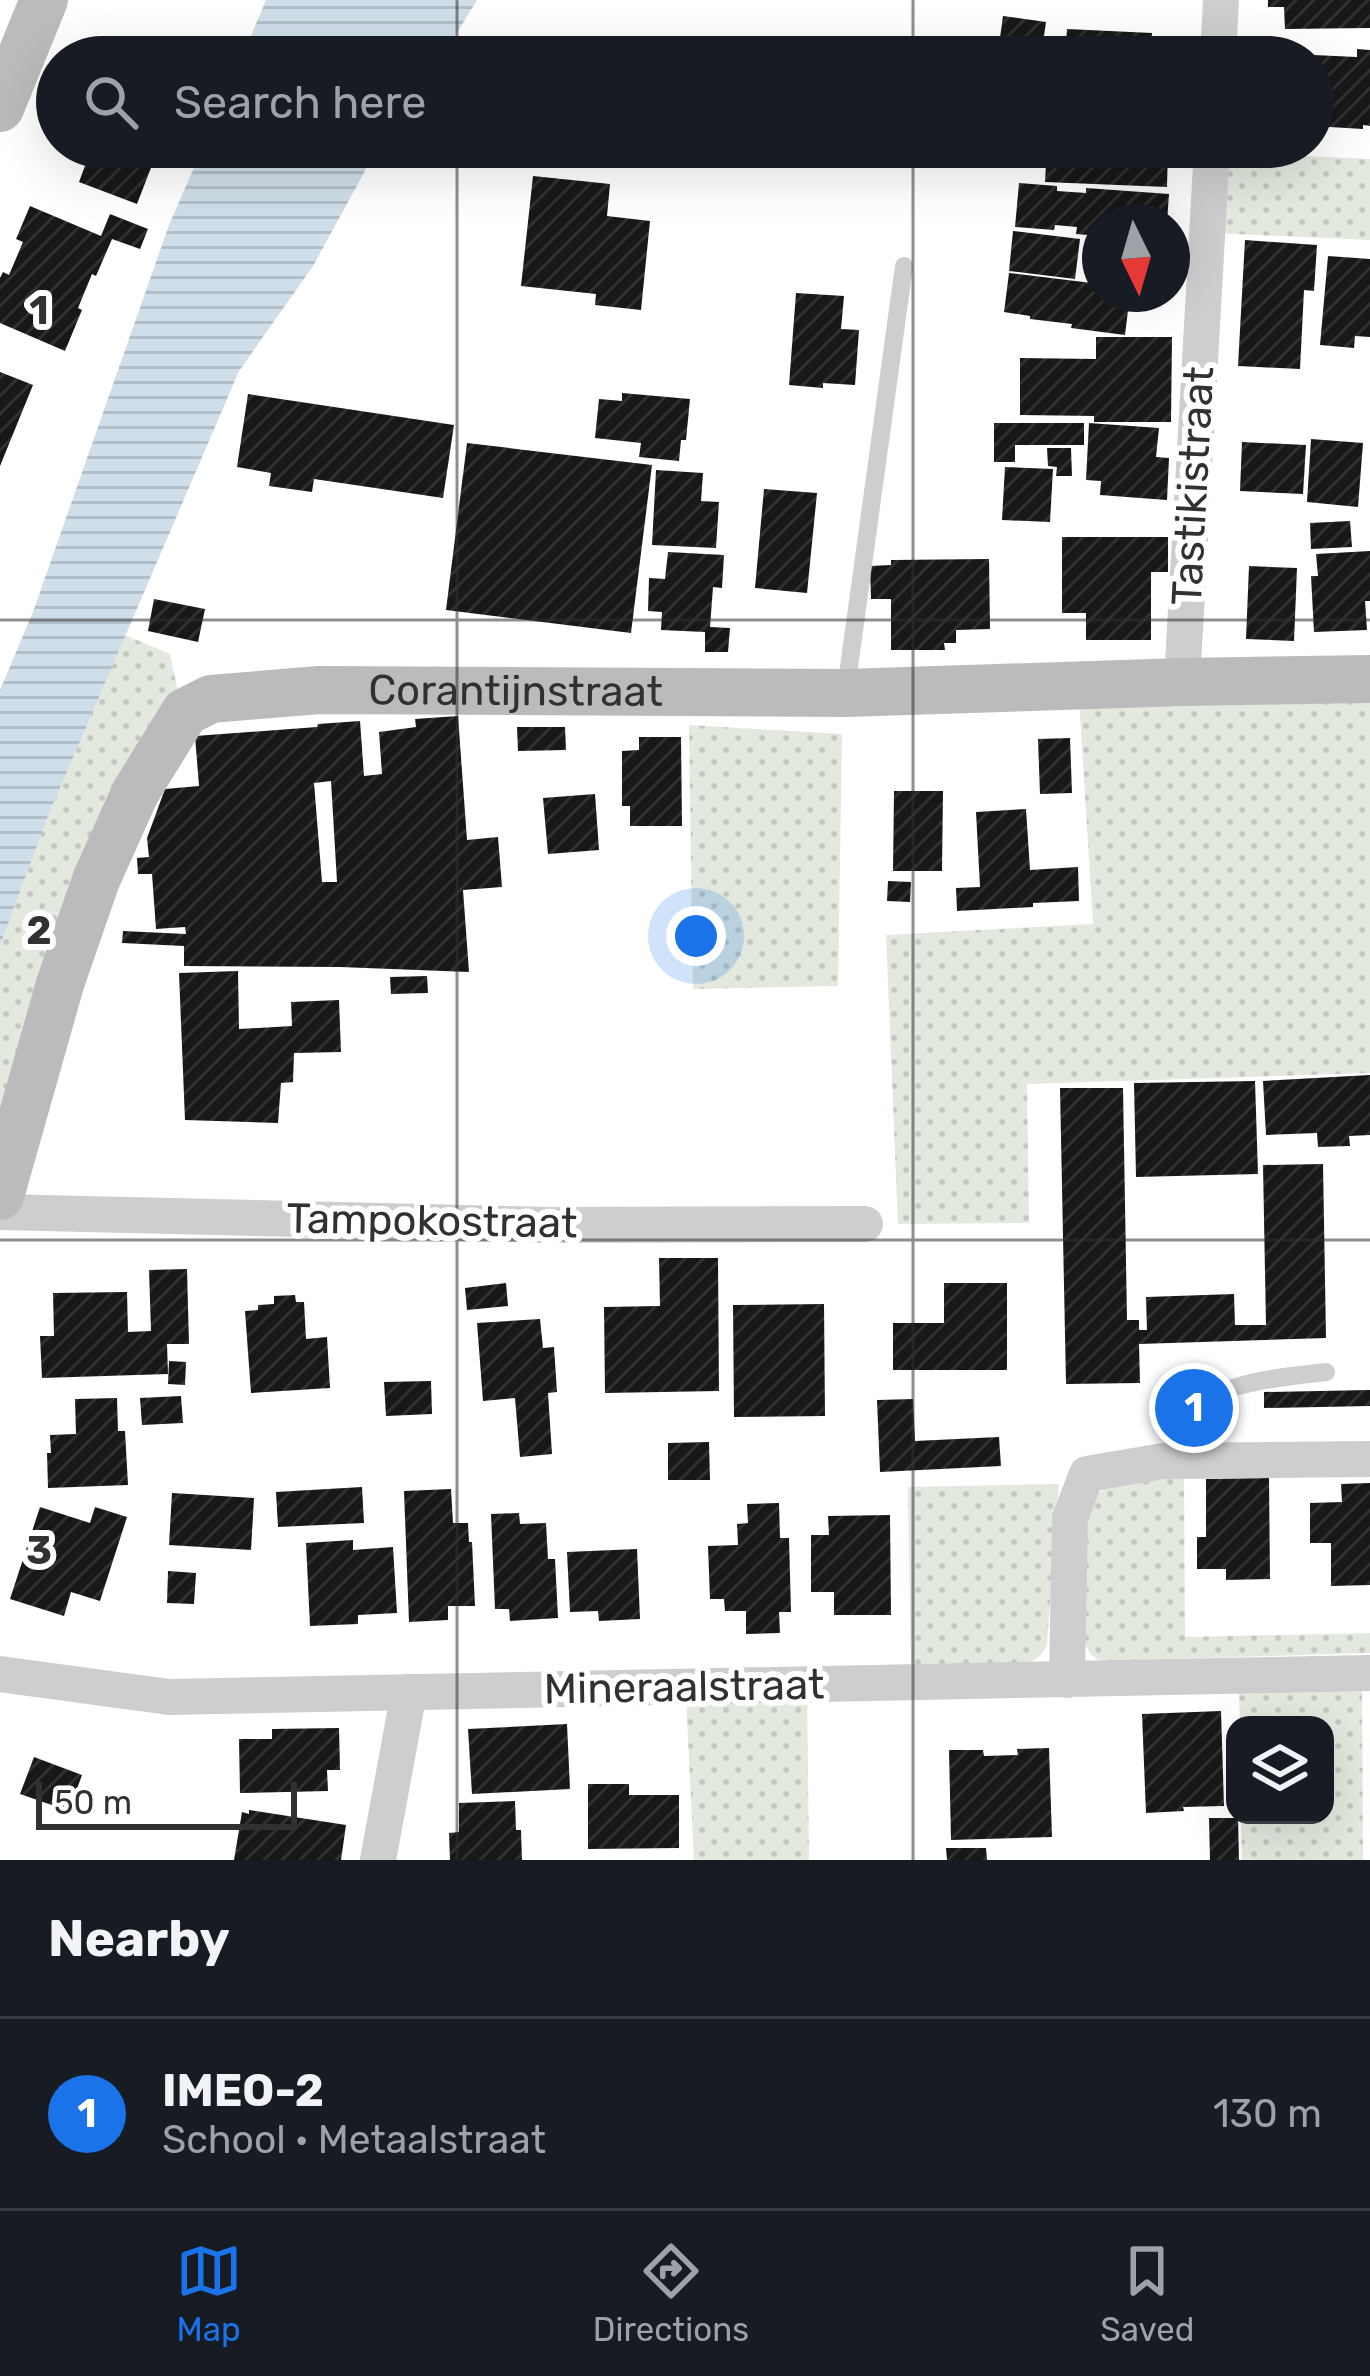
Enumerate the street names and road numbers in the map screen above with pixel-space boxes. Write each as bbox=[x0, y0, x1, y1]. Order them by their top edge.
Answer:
street label: Tastikistraat bbox=[1162, 365, 1224, 607]
street label: Corantijnstraat bbox=[368, 665, 663, 717]
street label: Tampokostraat bbox=[286, 1193, 578, 1249]
street label: Mineraalstraat bbox=[543, 1660, 825, 1714]

